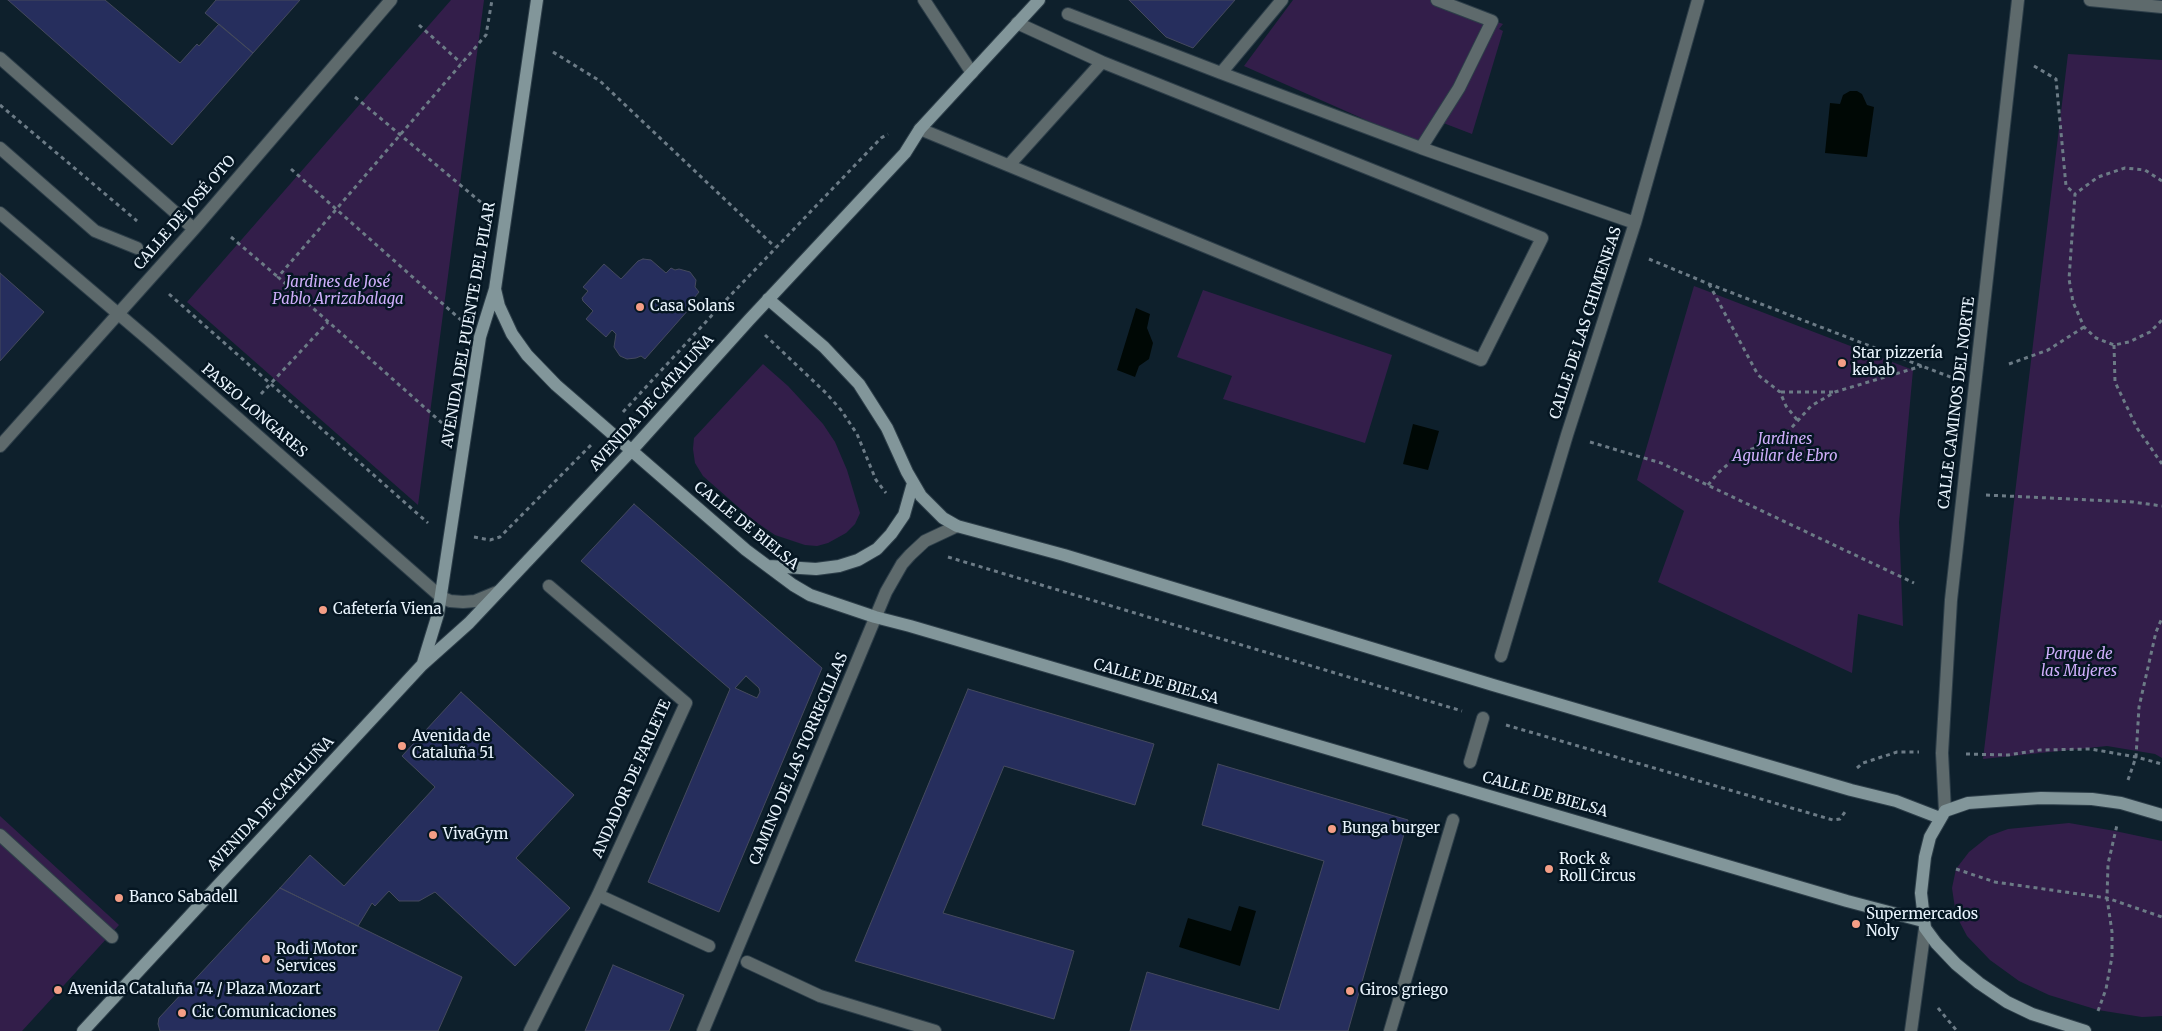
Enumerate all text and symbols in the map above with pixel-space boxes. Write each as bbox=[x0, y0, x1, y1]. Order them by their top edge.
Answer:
street label: CALLE DE JOSÉ OTO bbox=[130, 152, 240, 274]
street label: AVENIDA DEL PUENTE DEL PILAR bbox=[438, 201, 500, 449]
street label: CALLE DE LAS CHIMENEAS bbox=[1546, 224, 1626, 422]
park label: Jardines de José Pablo Arrizabalaga bbox=[272, 274, 404, 309]
street label: CALLE CAMINOS DEL NORTE bbox=[1935, 296, 1979, 510]
place label: Casa Solans bbox=[650, 298, 735, 316]
marker: Casa Solans bbox=[634, 301, 646, 313]
street label: AVENIDA DE CATALUÑA bbox=[586, 331, 718, 475]
place label: Star pizzería kebab bbox=[1852, 345, 1943, 380]
marker: Star pizzería kebab bbox=[1836, 357, 1848, 369]
street label: PASEO LONGARES bbox=[198, 360, 310, 462]
park label: Jardines Aguilar de Ebro bbox=[1733, 431, 1837, 466]
street label: CALLE DE BIELSA bbox=[690, 478, 802, 574]
place label: Cafetería Viena bbox=[333, 601, 441, 619]
marker: Cafetería Viena bbox=[317, 604, 329, 616]
park label: Parque de las Mujeres bbox=[2041, 646, 2117, 681]
street label: CAMINO DE LAS TORRECILLAS bbox=[746, 650, 852, 868]
street label: CALLE DE BIELSA bbox=[1091, 656, 1221, 708]
street label: ANDADOR DE FARLETE bbox=[589, 697, 675, 861]
place label: Avenida de Cataluña 51 bbox=[412, 728, 494, 763]
street label: AVENIDA DE CATALUÑA bbox=[204, 733, 338, 875]
marker: Avenida de Cataluña 51 bbox=[396, 740, 408, 752]
street label: CALLE DE BIELSA bbox=[1480, 769, 1610, 821]
place label: Bunga burger bbox=[1342, 820, 1440, 838]
marker: Bunga burger bbox=[1326, 823, 1338, 835]
place label: VivaGym bbox=[443, 826, 508, 844]
marker: VivaGym bbox=[427, 829, 439, 841]
place label: Rock & Roll Circus bbox=[1559, 851, 1636, 886]
marker: Rock & Roll Circus bbox=[1543, 863, 1555, 875]
place label: Banco Sabadell bbox=[129, 889, 238, 907]
marker: Banco Sabadell bbox=[113, 892, 125, 904]
place label: Supermercados Noly bbox=[1866, 906, 1978, 941]
marker: Supermercados Noly bbox=[1850, 918, 1862, 930]
place label: Rodi Motor Services bbox=[276, 941, 357, 976]
marker: Rodi Motor Services bbox=[260, 953, 272, 965]
place label: Avenida Cataluña 74 / Plaza Mozart bbox=[68, 981, 321, 999]
place label: Giros griego bbox=[1360, 982, 1448, 1000]
marker: Avenida Cataluña 74 / Plaza Mozart bbox=[52, 984, 64, 996]
marker: Giros griego bbox=[1344, 985, 1356, 997]
place label: Cic Comunicaciones bbox=[192, 1004, 336, 1022]
marker: Cic Comunicaciones bbox=[176, 1007, 188, 1019]

